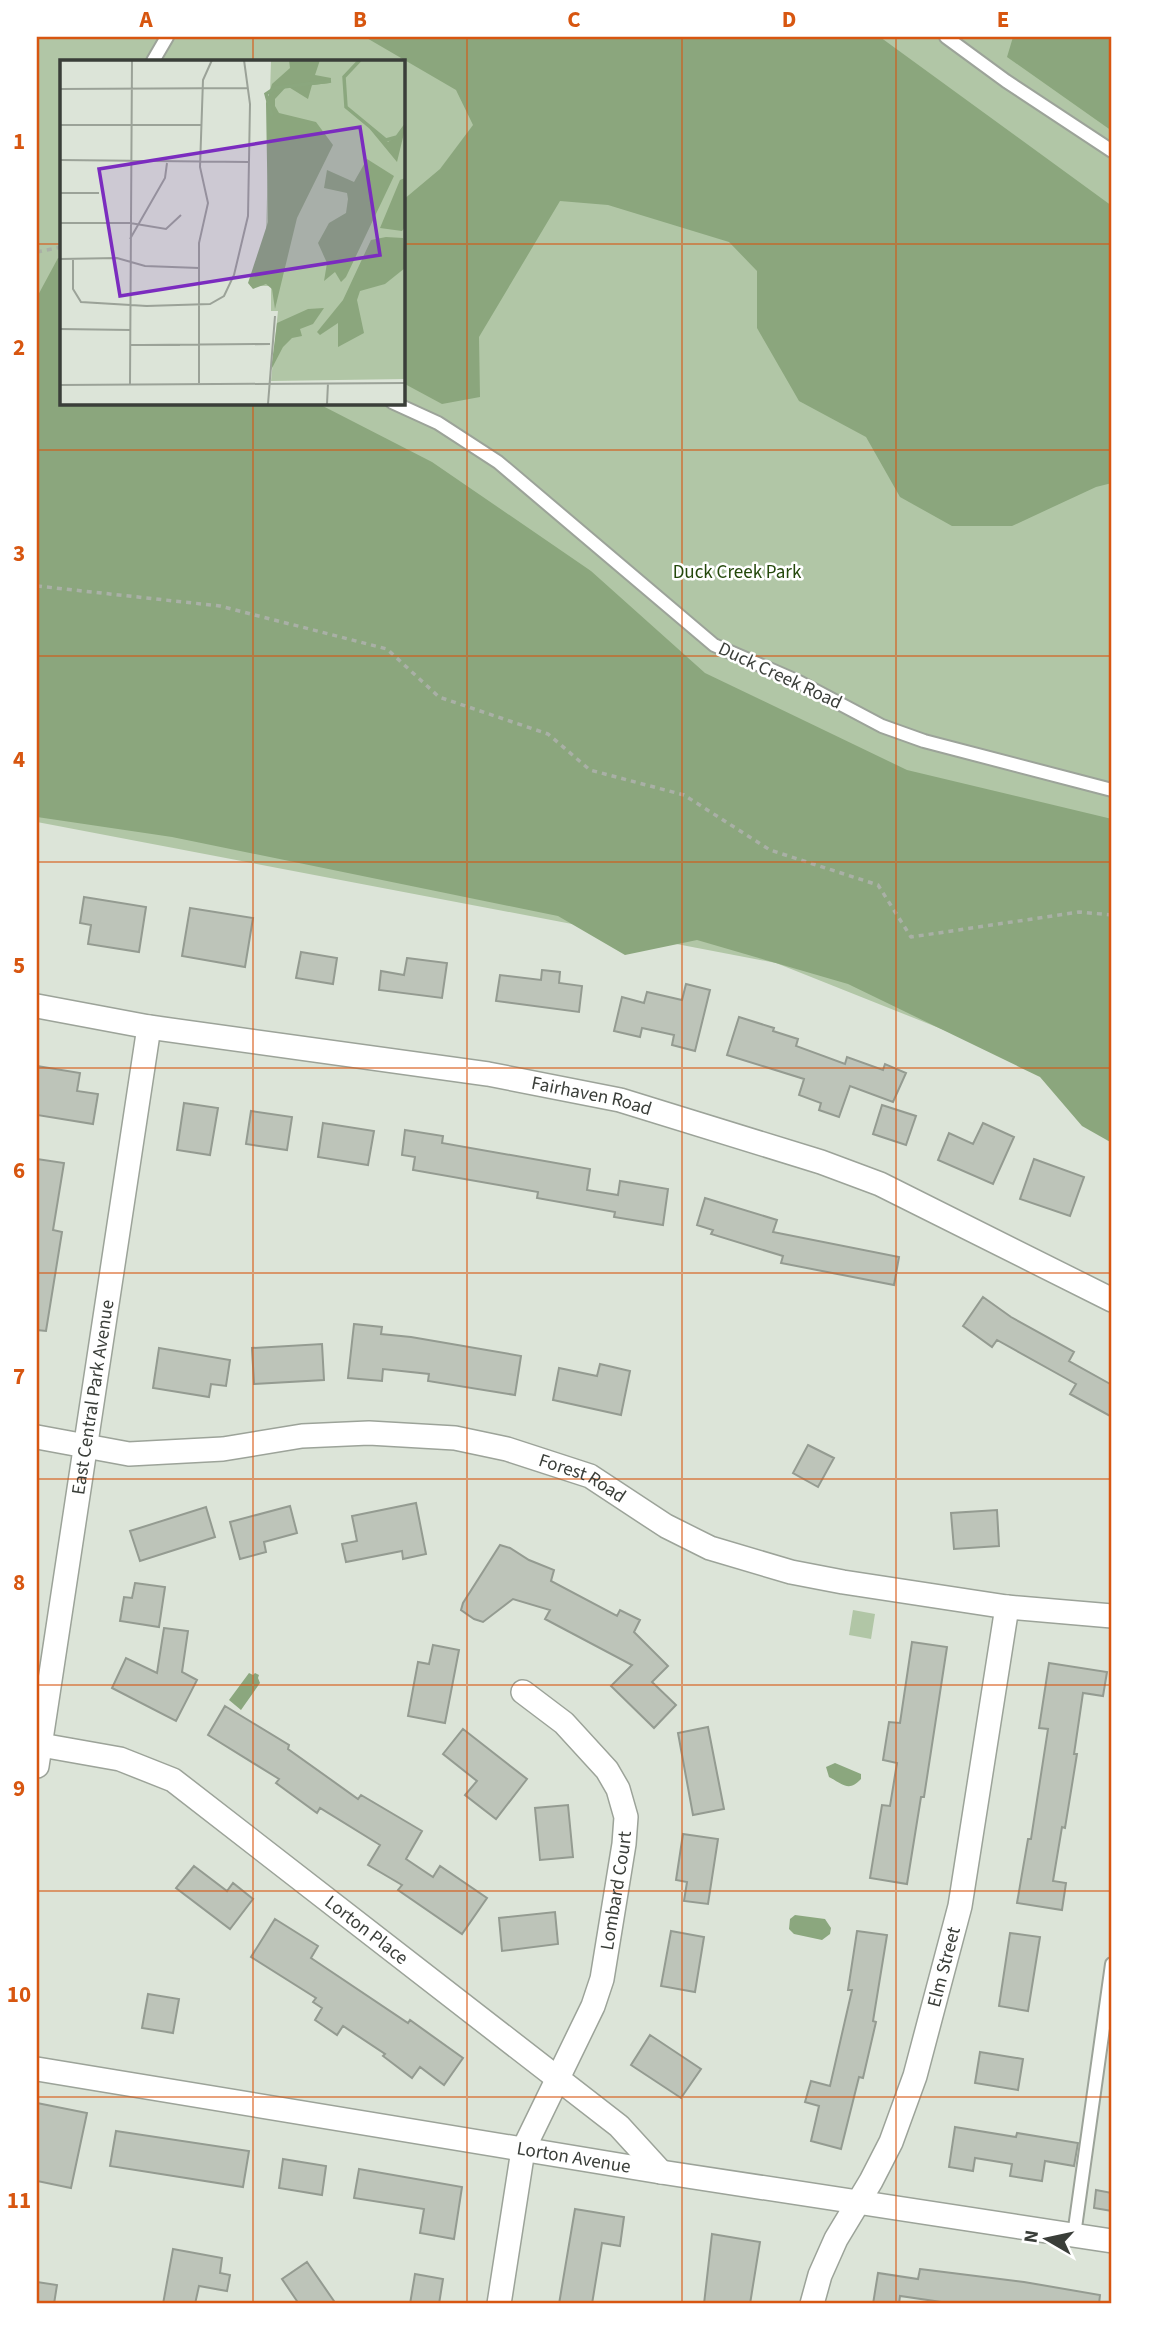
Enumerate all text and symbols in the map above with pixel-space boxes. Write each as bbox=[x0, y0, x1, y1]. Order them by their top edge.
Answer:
text: A bbox=[138, 3, 153, 36]
text: B bbox=[353, 3, 367, 36]
text: C bbox=[567, 3, 581, 36]
text: D bbox=[782, 3, 796, 36]
text: E bbox=[997, 3, 1009, 36]
inset map bbox=[60, 60, 404, 404]
text: 1 bbox=[13, 125, 25, 158]
text: 2 bbox=[13, 331, 25, 364]
text: 3 bbox=[13, 537, 25, 570]
park label: Duck Creek Park bbox=[673, 559, 802, 586]
street label: Duck Creek Road bbox=[714, 635, 846, 717]
text: 4 bbox=[13, 743, 25, 776]
text: 5 bbox=[13, 949, 25, 982]
street label: Fairhaven Road bbox=[529, 1069, 655, 1123]
text: 6 bbox=[13, 1154, 25, 1187]
street label: East Central Park Avenue bbox=[65, 1298, 121, 1497]
text: 7 bbox=[13, 1360, 25, 1393]
street label: Forest Road bbox=[535, 1447, 631, 1510]
text: 8 bbox=[13, 1566, 25, 1599]
text: 9 bbox=[13, 1772, 25, 1805]
street label: Lombard Court bbox=[593, 1830, 638, 1952]
street label: Lorton Place bbox=[319, 1889, 414, 1971]
street label: Elm Street bbox=[920, 1923, 968, 2010]
text: 10 bbox=[7, 1978, 31, 2011]
street label: Lorton Avenue bbox=[515, 2135, 633, 2180]
text: 11 bbox=[7, 2184, 31, 2217]
north arrow bbox=[1012, 2204, 1082, 2274]
text: N bbox=[1017, 2228, 1046, 2245]

